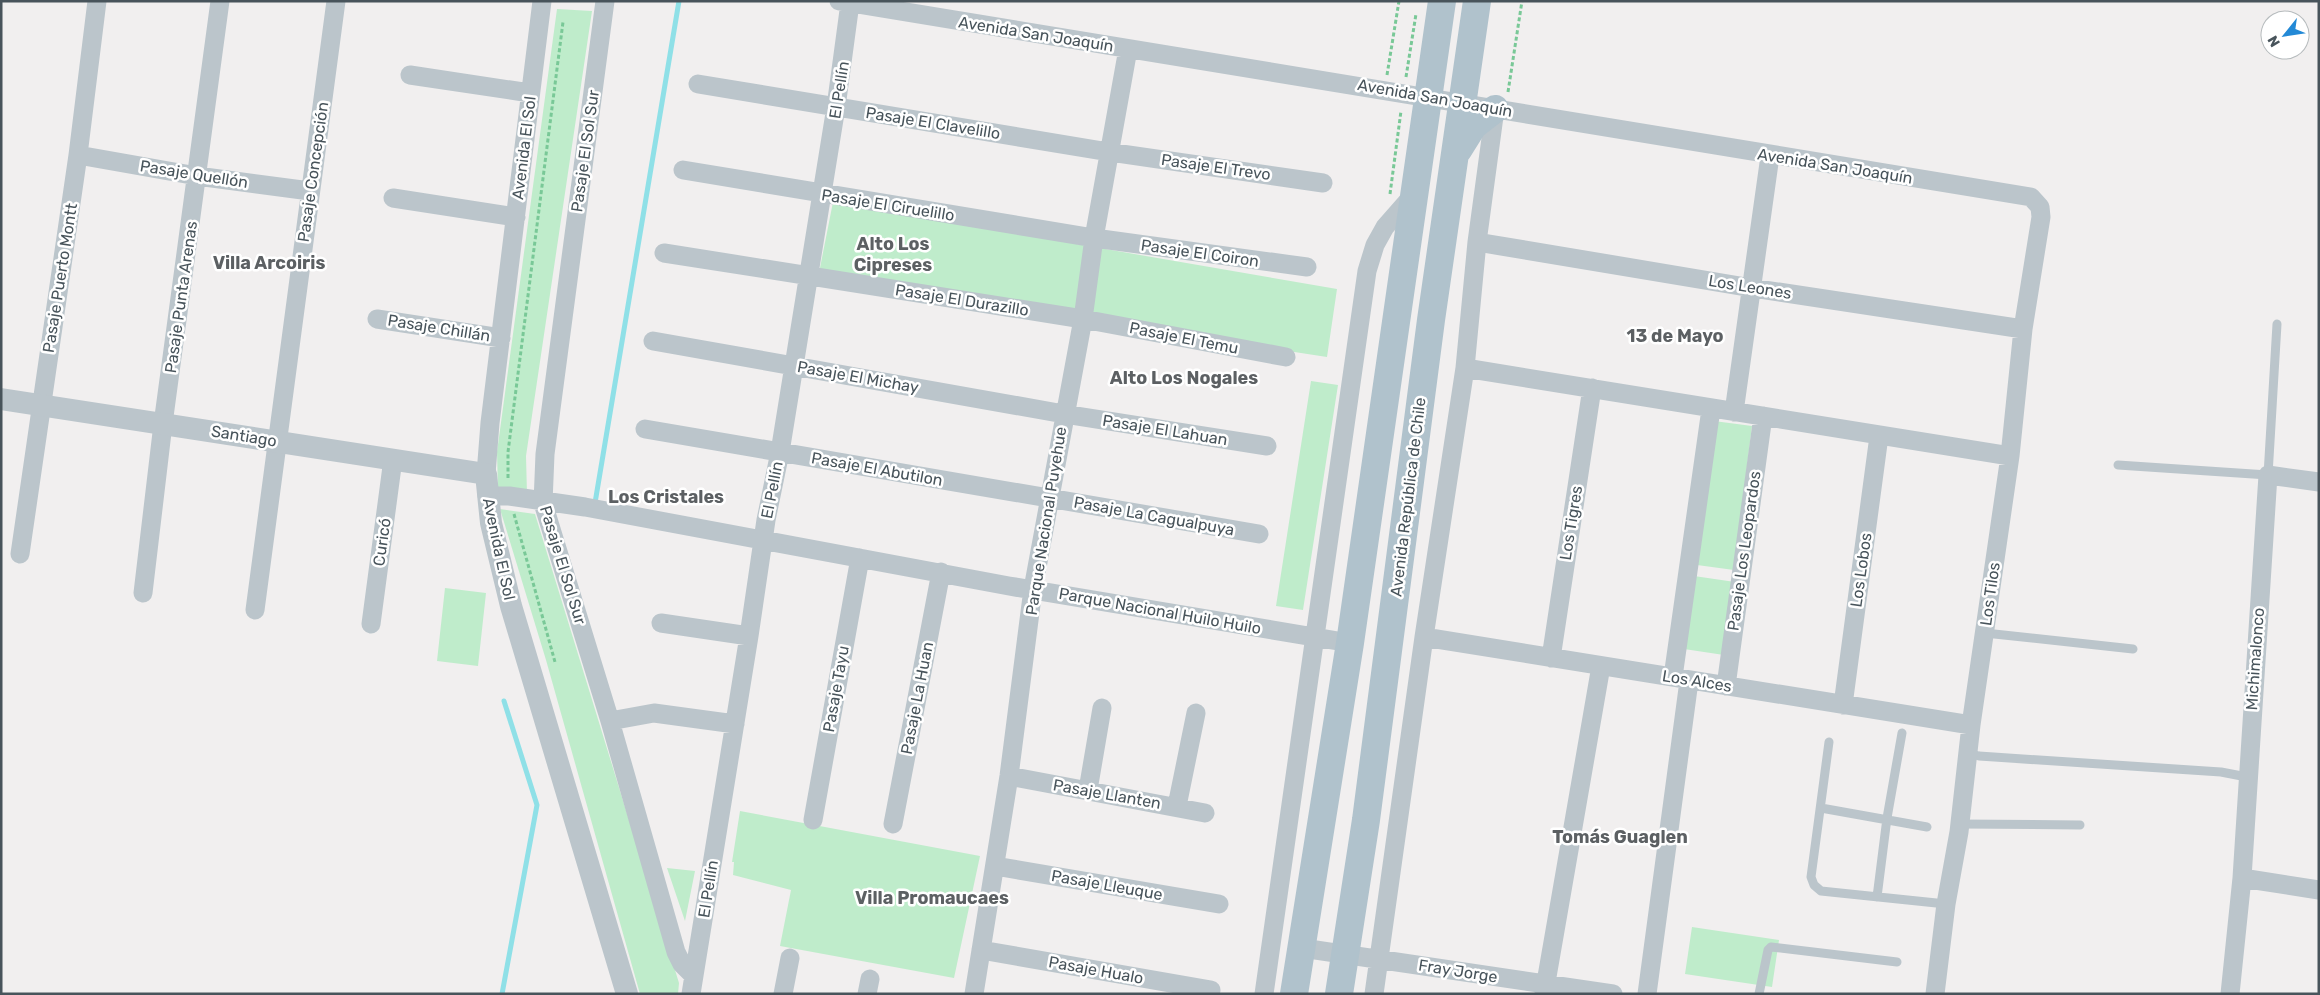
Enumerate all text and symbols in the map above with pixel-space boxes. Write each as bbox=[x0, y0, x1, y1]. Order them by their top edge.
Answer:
north arrow bbox=[2260, 10, 2310, 60]
street label: Avenida San Joaquín bbox=[957, 12, 1115, 56]
text: N bbox=[2264, 33, 2284, 50]
street label: El Pellín bbox=[825, 60, 853, 120]
street label: Avenida San Joaquín bbox=[1356, 75, 1514, 121]
street label: Pasaje El Sol Sur bbox=[567, 89, 603, 213]
street label: Avenida El Sol bbox=[508, 95, 540, 201]
street label: Pasaje Concepción bbox=[294, 101, 332, 243]
street label: Pasaje El Clavelillo bbox=[864, 103, 1002, 143]
street label: Avenida San Joaquín bbox=[1756, 144, 1914, 188]
street label: Pasaje El Trevo bbox=[1160, 150, 1272, 184]
street label: Pasaje Quellón bbox=[139, 156, 249, 192]
street label: Pasaje El Ciruelillo bbox=[820, 185, 956, 225]
street label: Pasaje Puerto Montt bbox=[39, 202, 81, 354]
street label: Pasaje Punta Arenas bbox=[161, 220, 201, 374]
district label: Alto Los Cipreses bbox=[854, 233, 932, 276]
street label: Pasaje El Coiron bbox=[1140, 235, 1260, 271]
district label: Villa Arcoiris bbox=[213, 252, 325, 274]
street label: Los Leones bbox=[1707, 271, 1793, 303]
street label: Pasaje El Durazillo bbox=[894, 280, 1030, 320]
street label: Pasaje Chillán bbox=[386, 311, 492, 345]
street label: Pasaje El Temu bbox=[1128, 318, 1240, 358]
district label: 13 de Mayo bbox=[1626, 325, 1724, 347]
street label: Pasaje El Michay bbox=[796, 357, 920, 397]
district label: Alto Los Nogales bbox=[1110, 367, 1258, 389]
street label: Avenida República de Chile bbox=[1386, 396, 1430, 598]
street label: Pasaje El Lahuan bbox=[1101, 411, 1229, 449]
street label: Santiago bbox=[210, 421, 278, 451]
street label: Parque Nacional Puyehue bbox=[1022, 425, 1070, 617]
street label: Pasaje El Abutilon bbox=[810, 448, 944, 490]
street label: El Pellín bbox=[757, 460, 787, 520]
street label: Pasaje Los Leopardos bbox=[1723, 470, 1765, 632]
street label: Los Tigres bbox=[1556, 484, 1586, 562]
district label: Los Cristales bbox=[608, 486, 724, 508]
street label: Pasaje La Cagualpuya bbox=[1072, 493, 1236, 539]
street label: Avenida El Sol bbox=[479, 496, 519, 602]
street label: Pasaje El Sol Sur bbox=[536, 503, 590, 627]
street label: Curicó bbox=[369, 517, 395, 567]
street label: Los Lobos bbox=[1846, 532, 1876, 608]
street label: Los Tilos bbox=[1976, 561, 2004, 627]
street label: Parque Nacional Huilo Huilo bbox=[1057, 584, 1263, 638]
street label: Michimalonco bbox=[2242, 607, 2268, 711]
street label: Pasaje La Huan bbox=[897, 640, 937, 756]
street label: Pasaje Tayu bbox=[819, 644, 853, 734]
street label: Los Alces bbox=[1661, 666, 1733, 696]
street label: Pasaje Llanten bbox=[1052, 775, 1162, 813]
district label: Tomás Guaglen bbox=[1552, 826, 1688, 848]
street label: El Pellín bbox=[694, 859, 722, 919]
street label: Pasaje Lleuque bbox=[1050, 866, 1164, 904]
district label: Villa Promaucaes bbox=[855, 887, 1009, 909]
street label: Pasaje Hualo bbox=[1047, 952, 1145, 988]
street label: Fray Jorge bbox=[1417, 955, 1499, 987]

